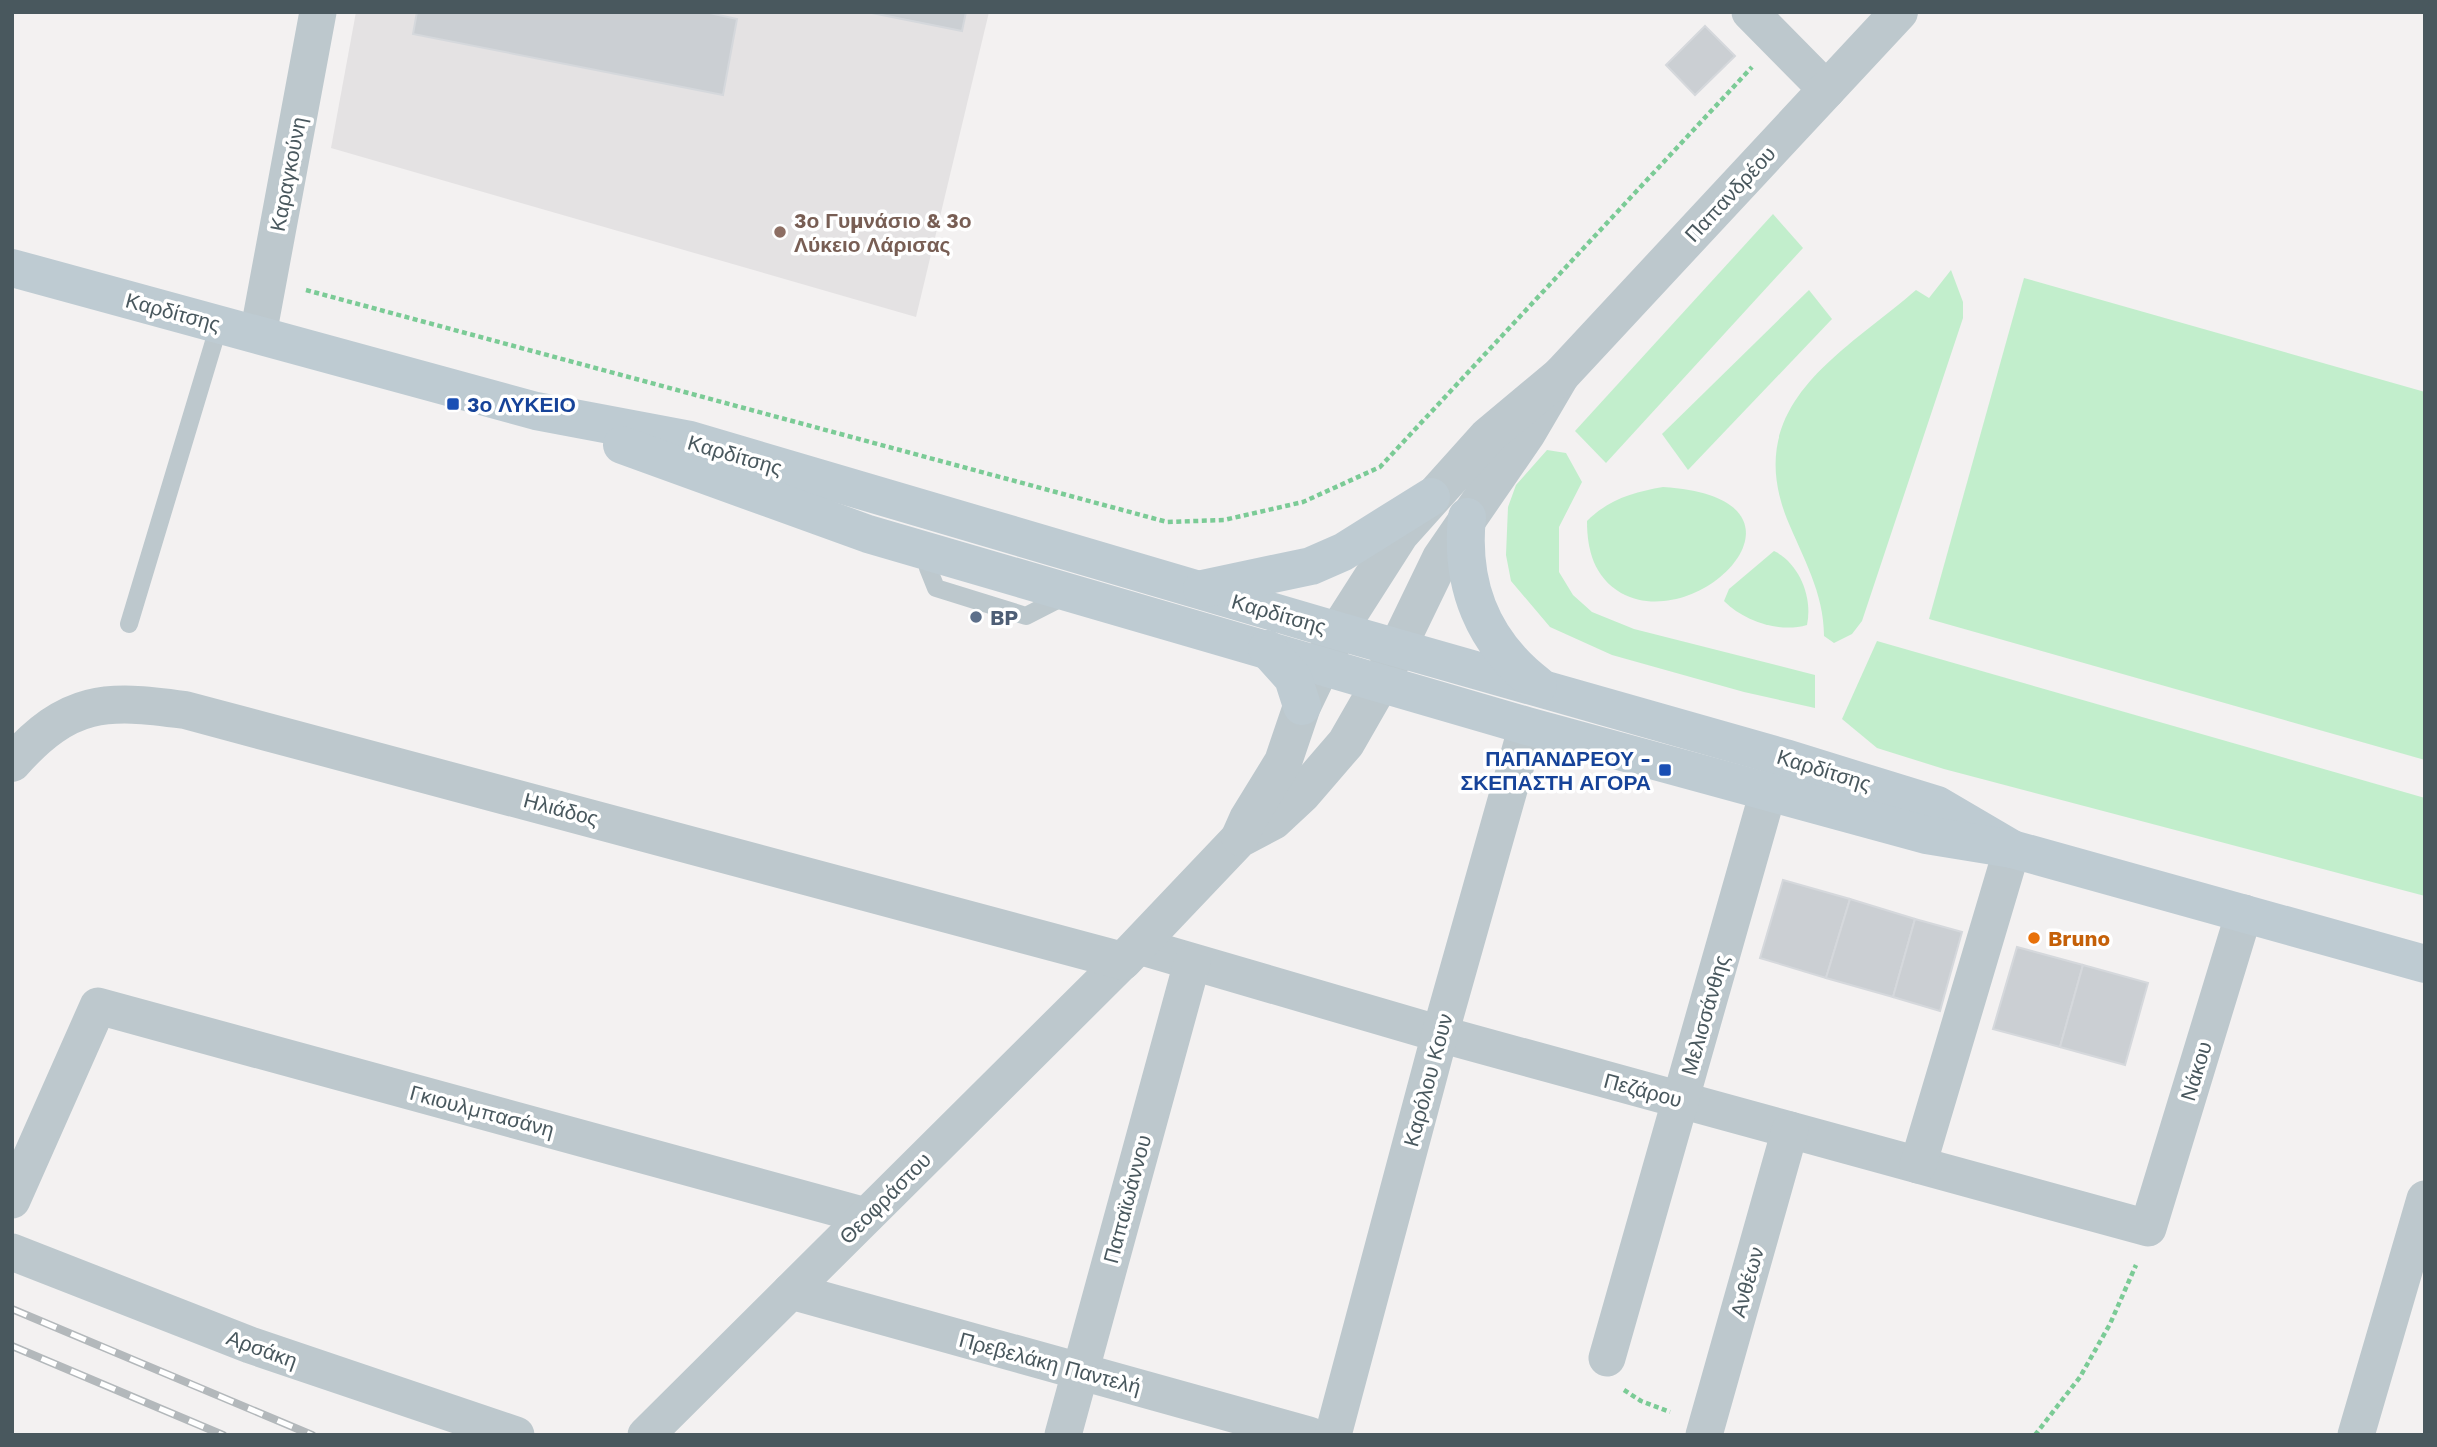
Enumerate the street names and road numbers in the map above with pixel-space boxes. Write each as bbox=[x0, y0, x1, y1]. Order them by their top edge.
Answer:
street label: Καραγκούνη bbox=[265, 115, 311, 233]
street label: Παπανδρέου bbox=[1679, 141, 1781, 247]
street label: Καρδίτσης bbox=[123, 287, 223, 337]
street label: Καρδίτσης bbox=[685, 430, 785, 480]
street label: Καρδίτσης bbox=[1229, 589, 1329, 639]
street label: Καρδίτσης bbox=[1774, 744, 1874, 796]
street label: Ηλιάδος bbox=[521, 787, 601, 831]
street label: Μελισσάνθης bbox=[1676, 952, 1734, 1078]
street label: Καρόλου Κουν bbox=[1398, 1011, 1458, 1149]
street label: Νάκου bbox=[2175, 1038, 2217, 1104]
street label: Πεζάρου bbox=[1601, 1068, 1685, 1112]
street label: Γκιουλμπασάνη bbox=[407, 1080, 557, 1142]
street label: Παπαϊωάννου bbox=[1098, 1132, 1156, 1266]
street label: Θεοφράστου bbox=[834, 1147, 936, 1249]
street label: Ανθέων bbox=[1725, 1244, 1769, 1320]
street label: Αρσάκη bbox=[223, 1325, 301, 1373]
street label: Πρεβελάκη Παντελή bbox=[956, 1327, 1144, 1399]

